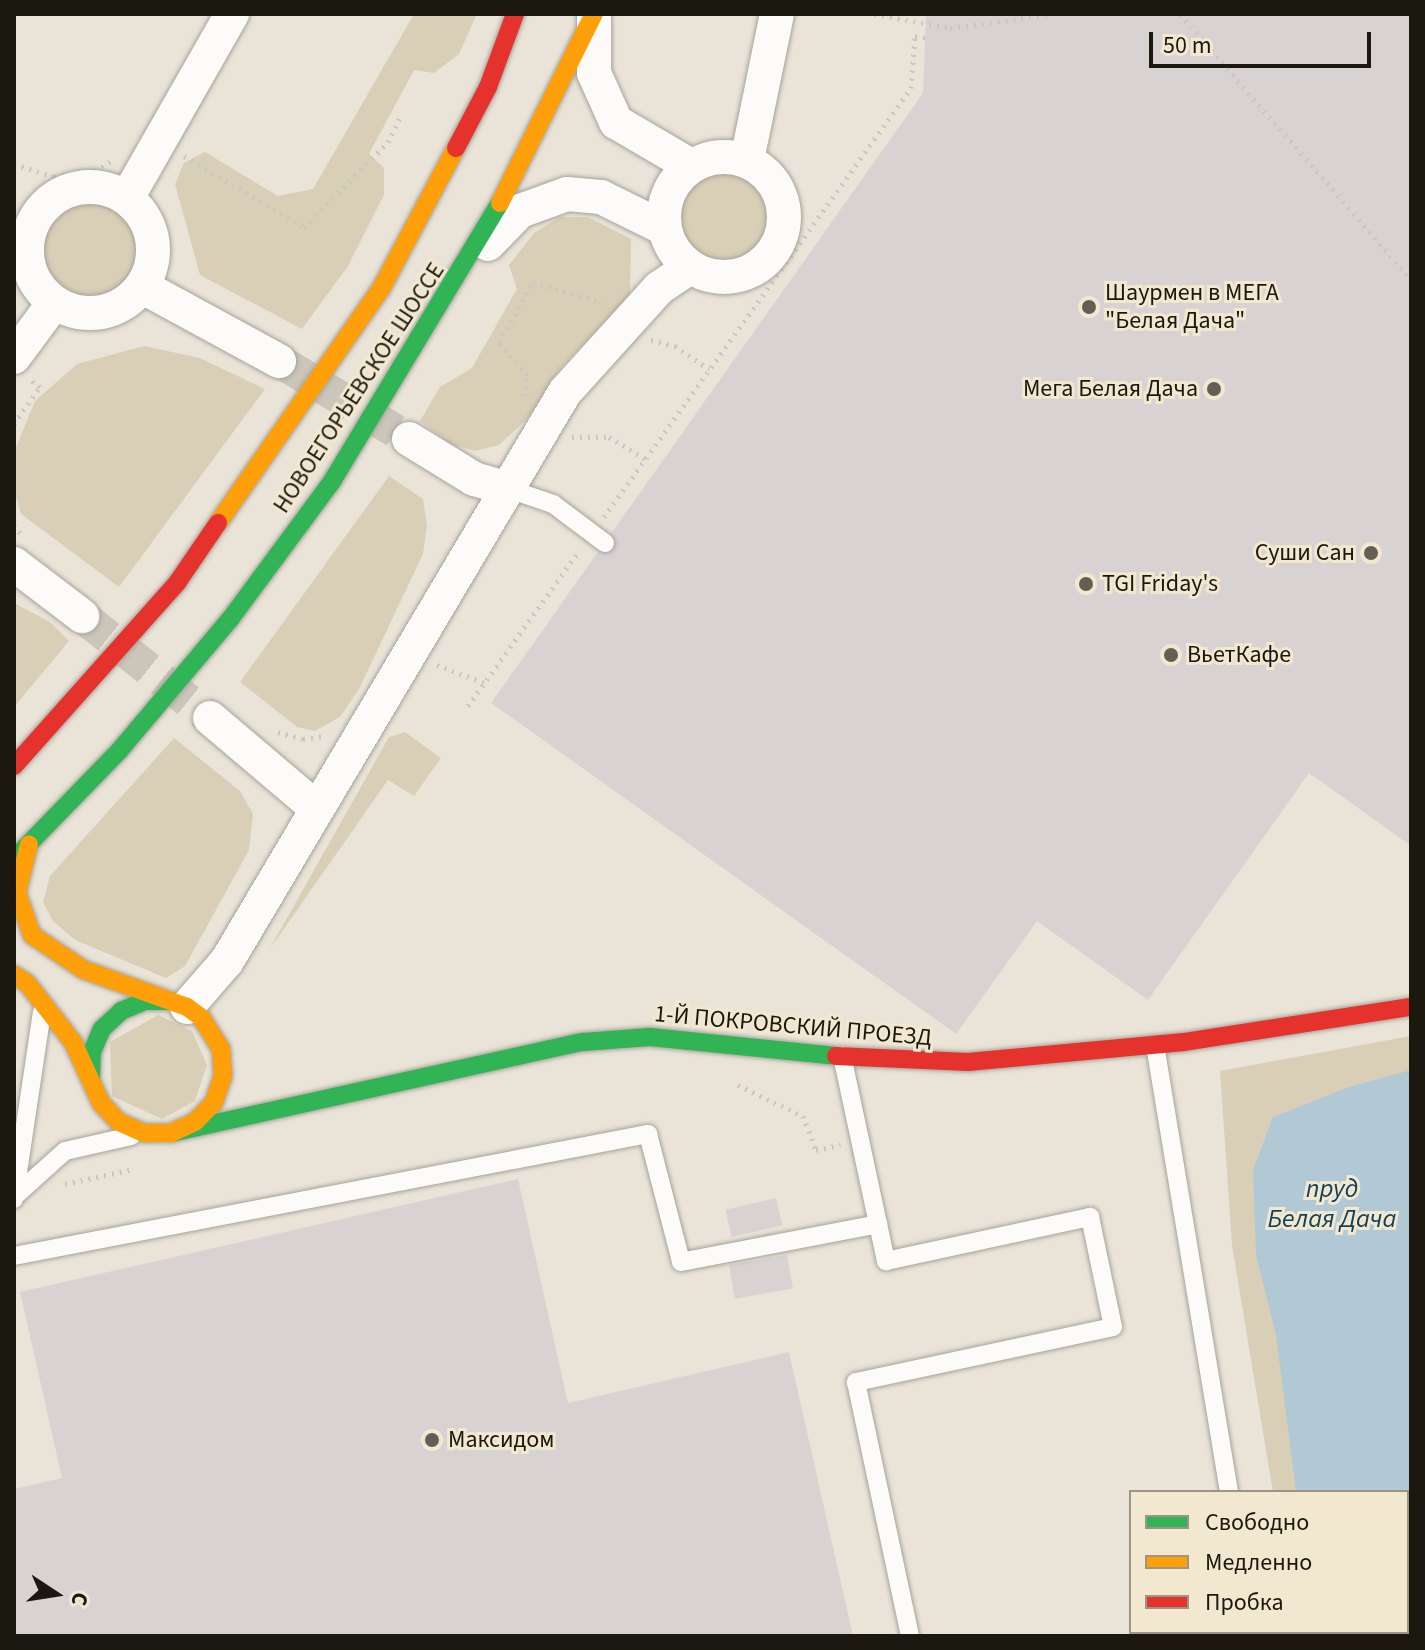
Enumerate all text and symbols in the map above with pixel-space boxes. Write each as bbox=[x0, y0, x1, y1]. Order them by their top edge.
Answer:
scale bar bbox=[1153, 16, 1375, 66]
text: 50 m bbox=[1163, 28, 1212, 63]
street label: НОВОЕГОРЬЕВСКОЕ ШОССЕ bbox=[267, 257, 451, 519]
place label: Шаурмен в МЕГА "Белая Дача" bbox=[1105, 279, 1279, 335]
marker: Шаурмен в МЕГА "Белая Дача" bbox=[1080, 298, 1098, 316]
place label: Мега Белая Дача bbox=[1023, 375, 1198, 403]
marker: Мега Белая Дача bbox=[1205, 380, 1223, 398]
place label: Суши Сан bbox=[1255, 539, 1355, 567]
marker: Суши Сан bbox=[1362, 544, 1380, 562]
place label: TGI Friday's bbox=[1102, 570, 1218, 598]
marker: TGI Friday's bbox=[1077, 575, 1095, 593]
place label: ВьетКафе bbox=[1187, 641, 1291, 669]
marker: ВьетКафе bbox=[1162, 646, 1180, 664]
street label: 1-Й ПОКРОВСКИЙ ПРОЕЗД bbox=[653, 1000, 933, 1052]
water label: пруд Белая Дача bbox=[1268, 1173, 1396, 1234]
place label: Максидом bbox=[448, 1426, 555, 1454]
marker: Максидом bbox=[423, 1431, 441, 1449]
legend bbox=[1129, 1490, 1409, 1634]
text: Свободно bbox=[1205, 1505, 1309, 1540]
text: Медленно bbox=[1205, 1545, 1312, 1580]
north arrow bbox=[16, 1554, 96, 1634]
text: Пробка bbox=[1205, 1585, 1284, 1620]
text: С bbox=[62, 1589, 96, 1609]

